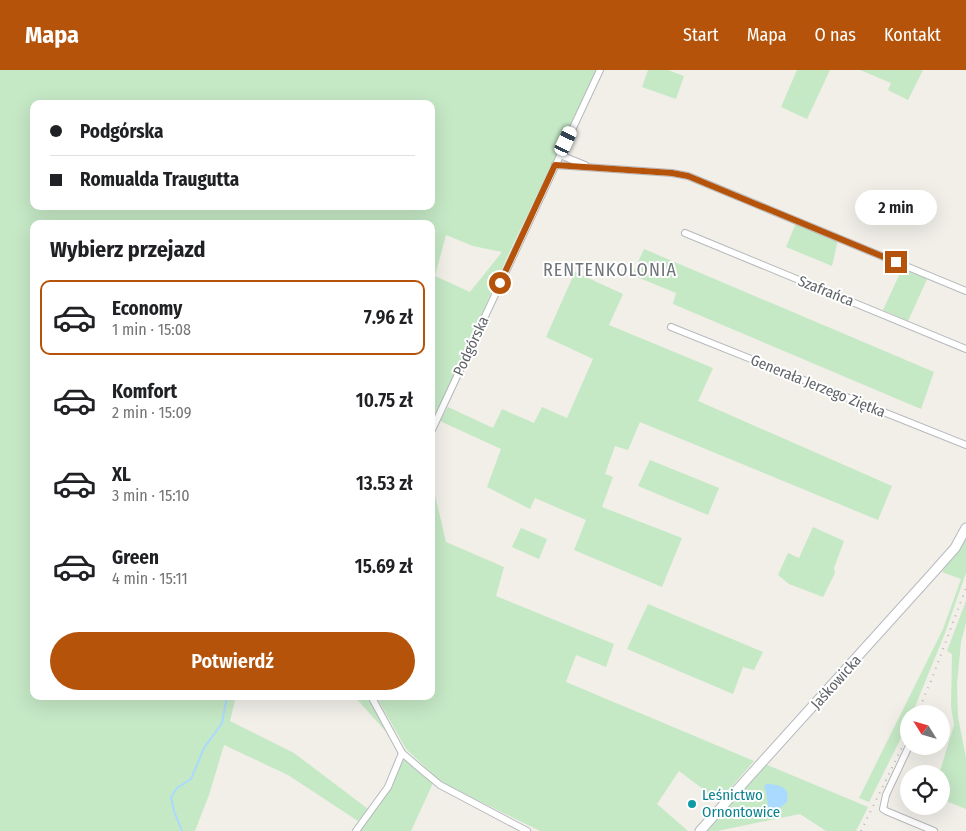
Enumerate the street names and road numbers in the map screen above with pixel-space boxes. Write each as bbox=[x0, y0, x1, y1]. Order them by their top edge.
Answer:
street label: Szafrańca bbox=[795, 272, 857, 310]
street label: Podgórska bbox=[449, 313, 493, 379]
street label: Generała Jerzego Ziętka bbox=[748, 351, 888, 421]
street label: Jaśkowicka bbox=[807, 651, 865, 713]

